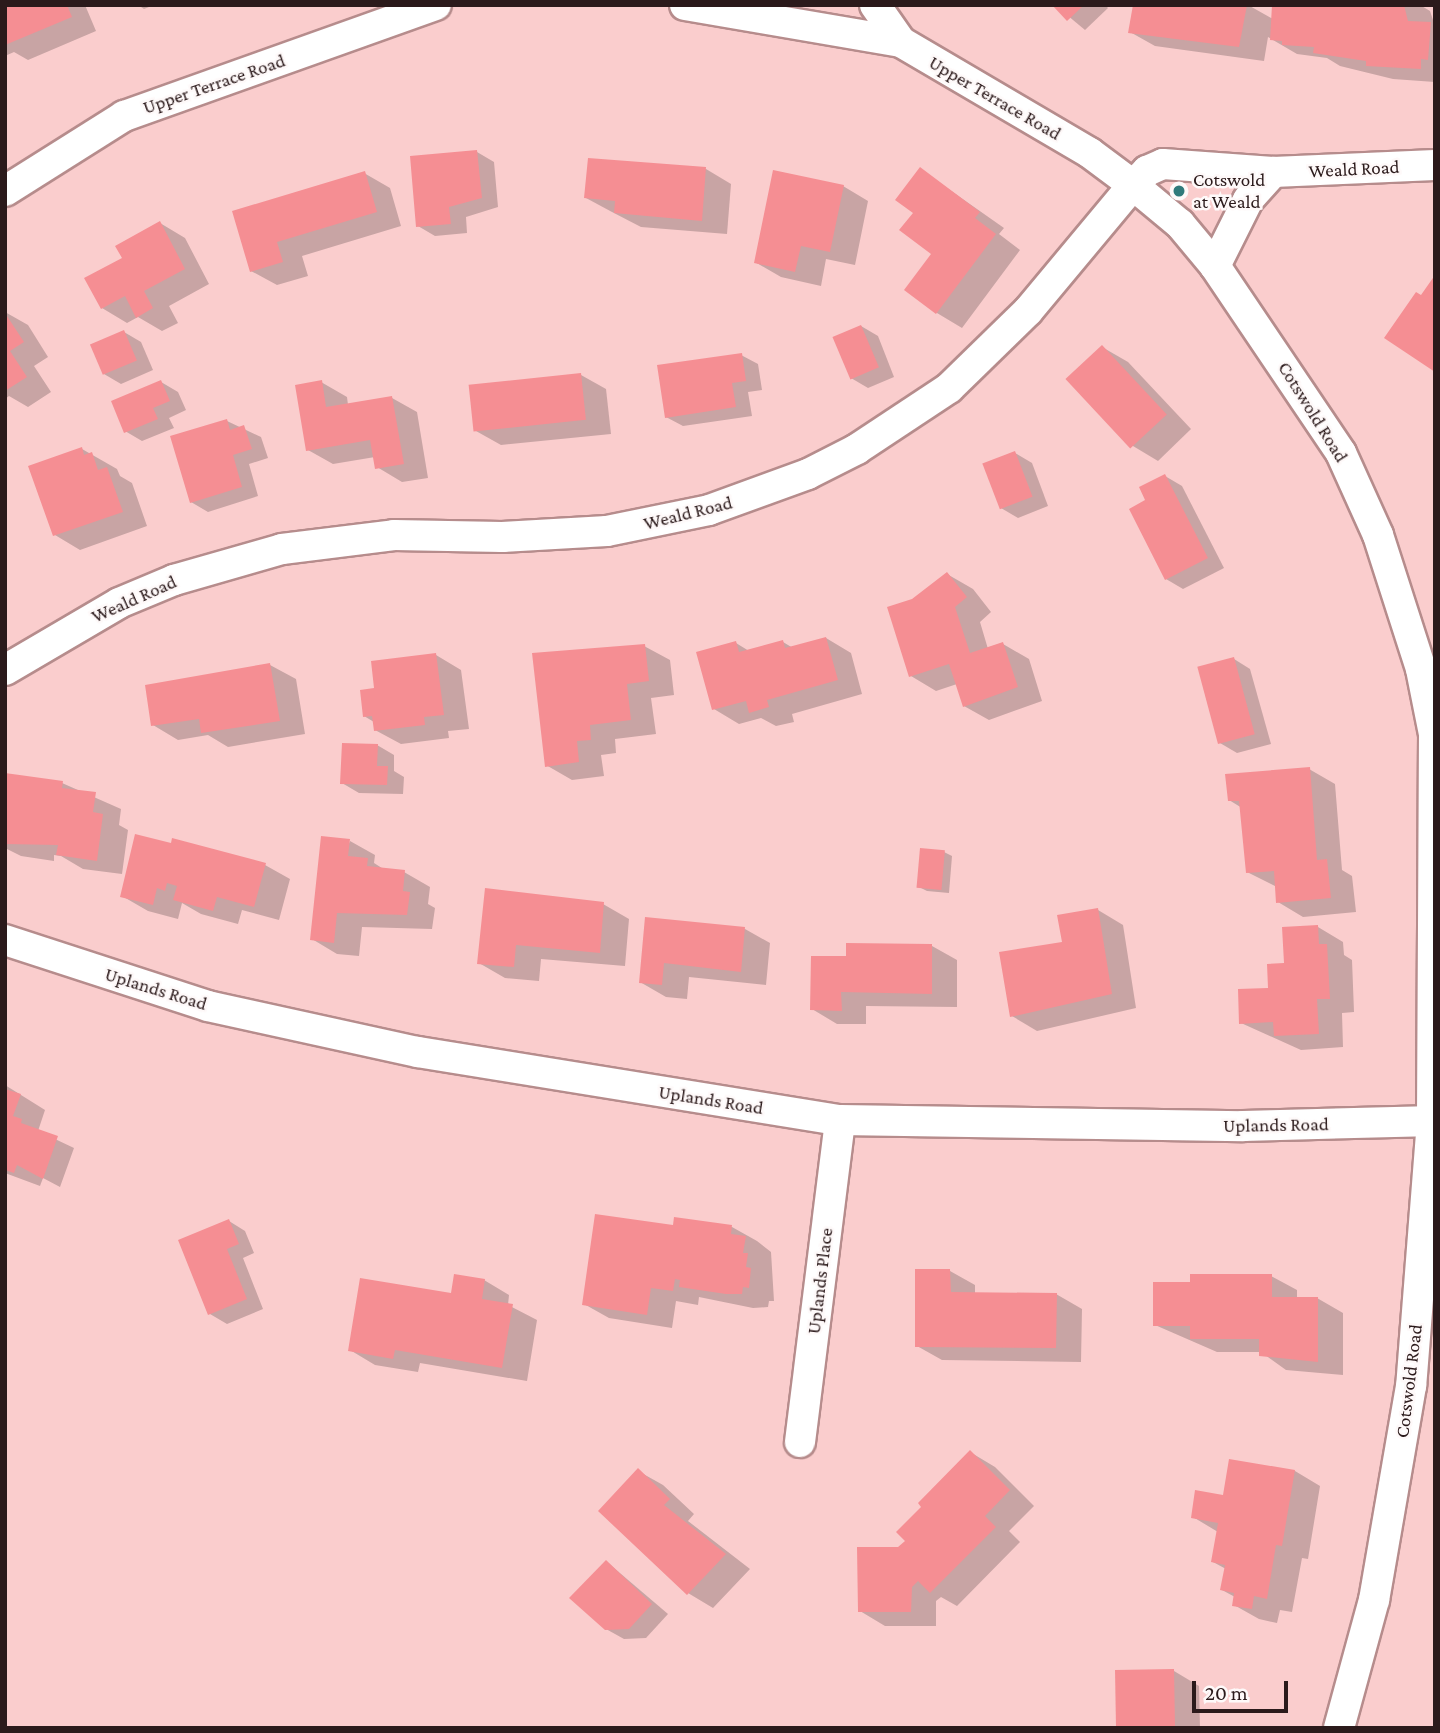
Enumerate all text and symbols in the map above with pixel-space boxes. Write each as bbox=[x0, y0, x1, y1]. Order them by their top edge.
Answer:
street label: Upper Terrace Road bbox=[140, 49, 288, 119]
street label: Upper Terrace Road bbox=[925, 51, 1065, 145]
street label: Weald Road bbox=[1308, 155, 1400, 183]
place label: Cotswold at Weald bbox=[1193, 169, 1265, 213]
marker: Cotswold at Weald bbox=[1171, 183, 1187, 199]
street label: Cotswold Road bbox=[1273, 357, 1353, 467]
street label: Weald Road bbox=[641, 491, 735, 535]
street label: Weald Road bbox=[88, 570, 180, 628]
street label: Uplands Road bbox=[102, 963, 210, 1015]
street label: Uplands Road bbox=[657, 1080, 765, 1120]
street label: Uplands Road bbox=[1223, 1113, 1329, 1137]
street label: Uplands Place bbox=[802, 1227, 838, 1335]
street label: Cotswold Road bbox=[1391, 1323, 1427, 1439]
scale bar bbox=[1195, 1666, 1291, 1710]
text: 20 m bbox=[1205, 1681, 1248, 1705]

